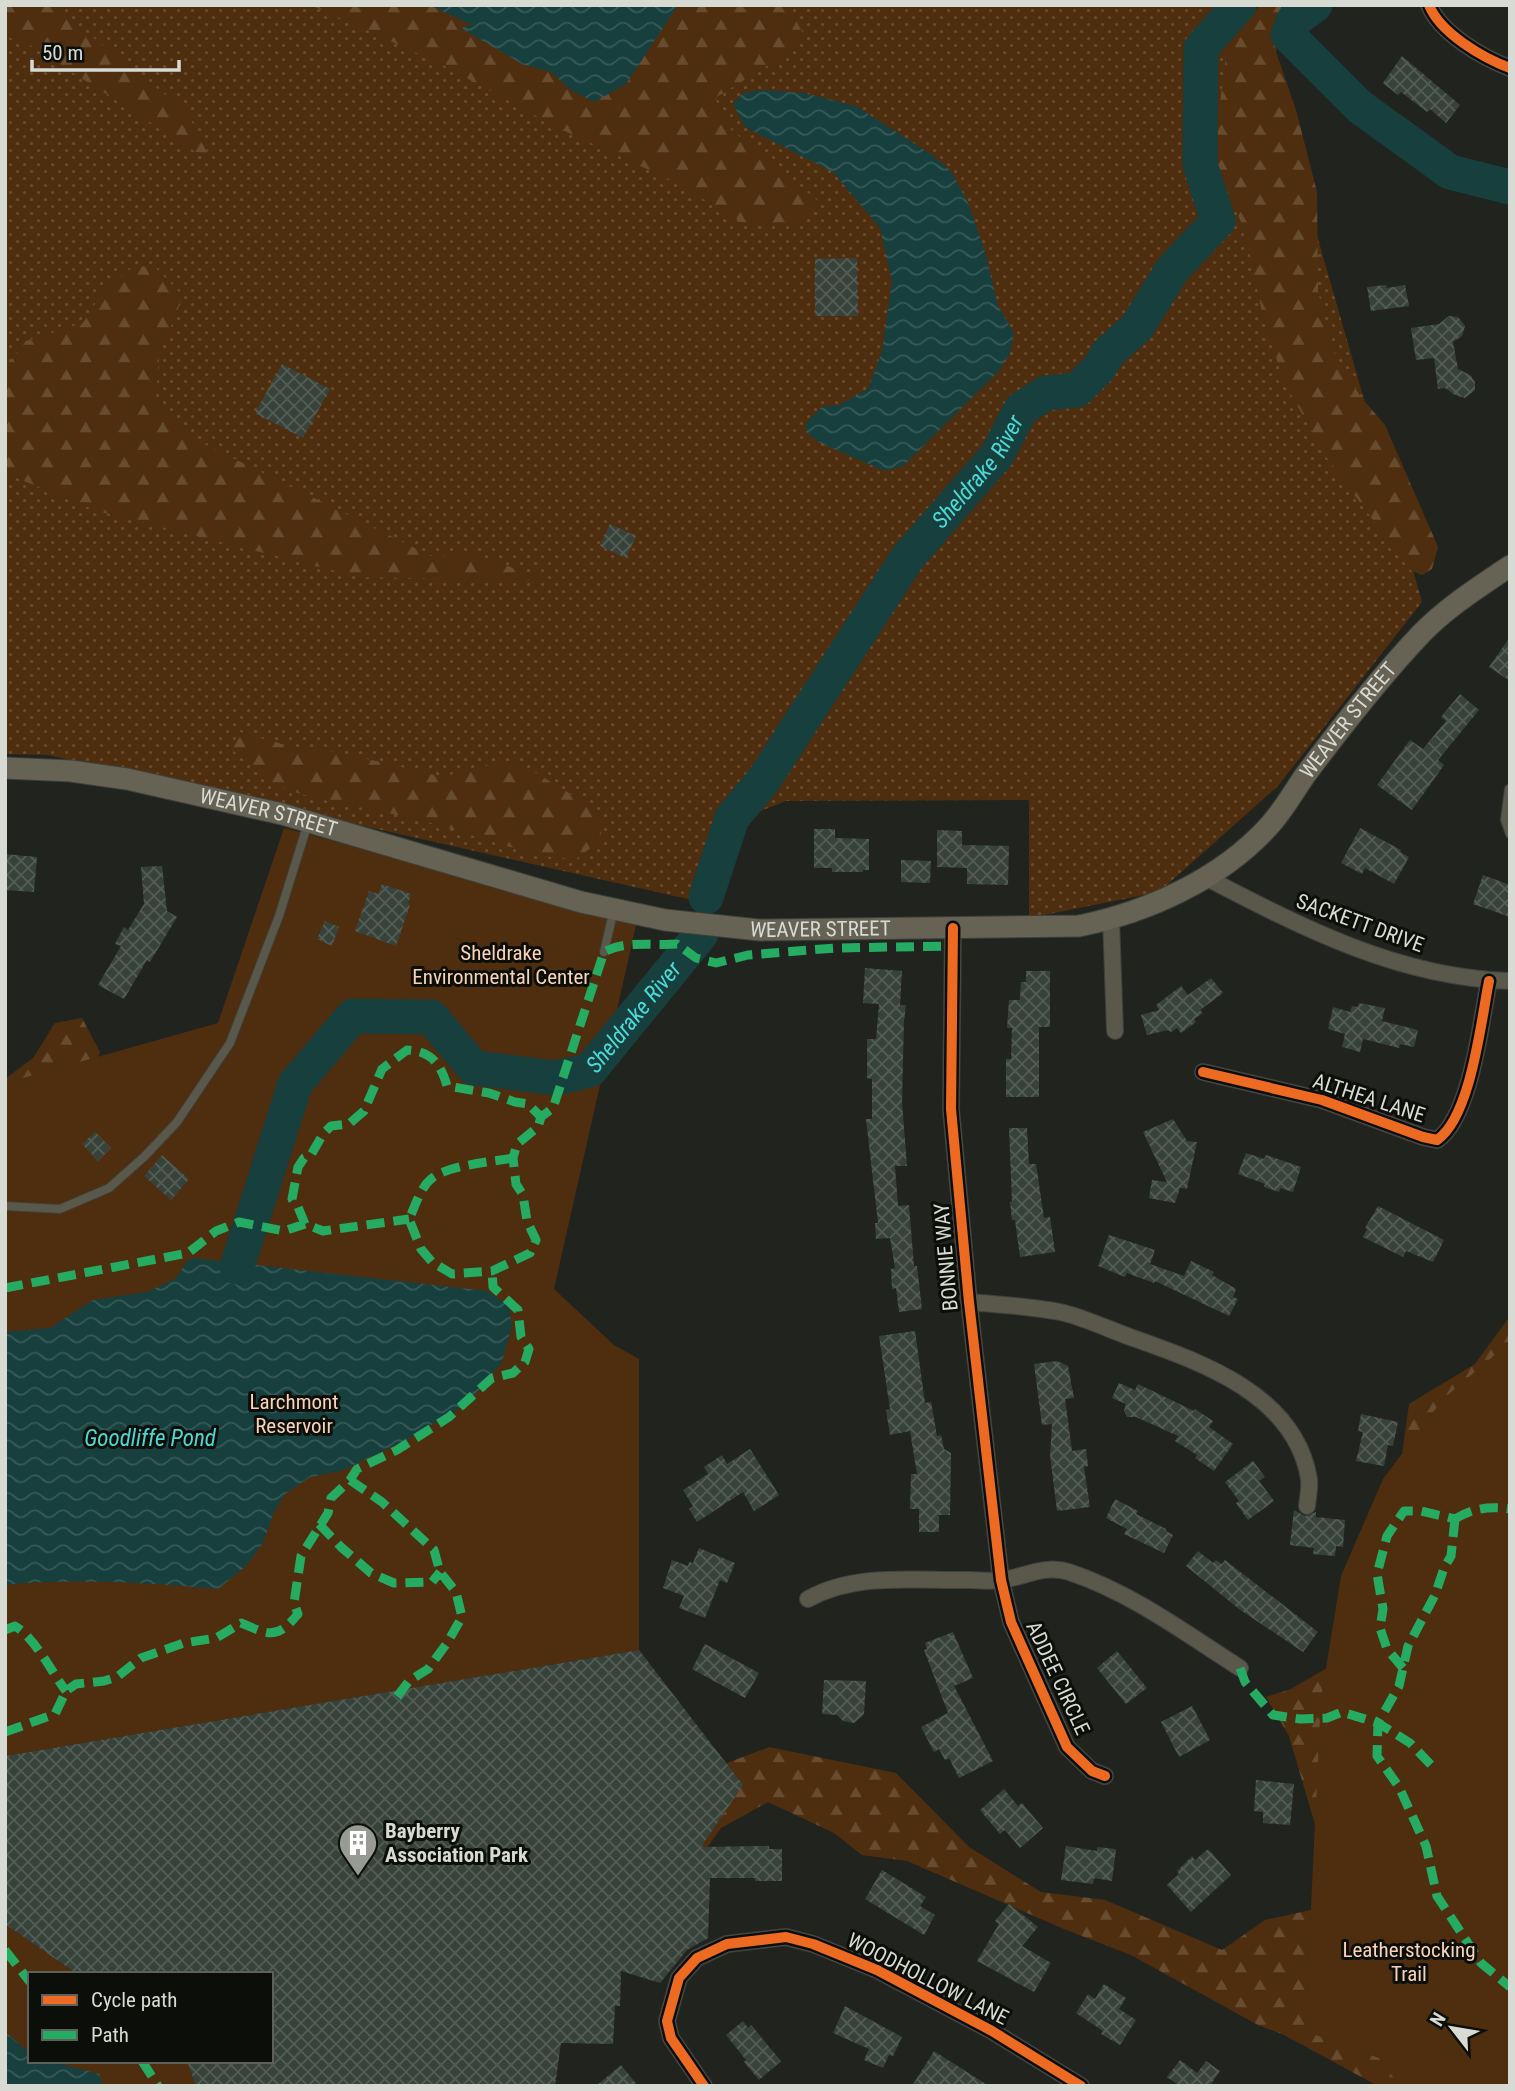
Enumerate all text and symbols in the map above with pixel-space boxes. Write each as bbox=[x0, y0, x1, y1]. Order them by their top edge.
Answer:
scale bar bbox=[32, 28, 178, 72]
text: 50 m bbox=[42, 41, 83, 65]
water label: Sheldrake River bbox=[926, 410, 1029, 533]
street label: WEAVER STREET bbox=[1295, 658, 1402, 783]
street label: WEAVER STREET bbox=[197, 784, 340, 842]
street label: SACKETT DRIVE bbox=[1293, 889, 1427, 957]
street label: WEAVER STREET bbox=[749, 916, 891, 943]
park label: Sheldrake Environmental Center bbox=[412, 941, 590, 989]
water label: Sheldrake River bbox=[580, 955, 687, 1078]
street label: ALTHEA LANE bbox=[1310, 1069, 1428, 1127]
street label: BONNIE WAY bbox=[929, 1202, 963, 1312]
park label: Larchmont Reservoir bbox=[250, 1390, 338, 1438]
water label: Goodliffe Pond bbox=[84, 1425, 217, 1452]
street label: ADDEE CIRCLE bbox=[1021, 1617, 1095, 1739]
place label: Bayberry Association Park bbox=[385, 1819, 529, 1867]
building icon: Bayberry Association Park bbox=[337, 1822, 379, 1877]
street label: WOODHOLLOW LANE bbox=[844, 1928, 1012, 2030]
park label: Leatherstocking Trail bbox=[1342, 1938, 1476, 1986]
legend bbox=[28, 1972, 273, 2063]
text: Cycle path bbox=[91, 1988, 177, 2012]
north arrow bbox=[1417, 1993, 1487, 2063]
text: N bbox=[1425, 2009, 1451, 2030]
text: Path bbox=[91, 2023, 129, 2047]

